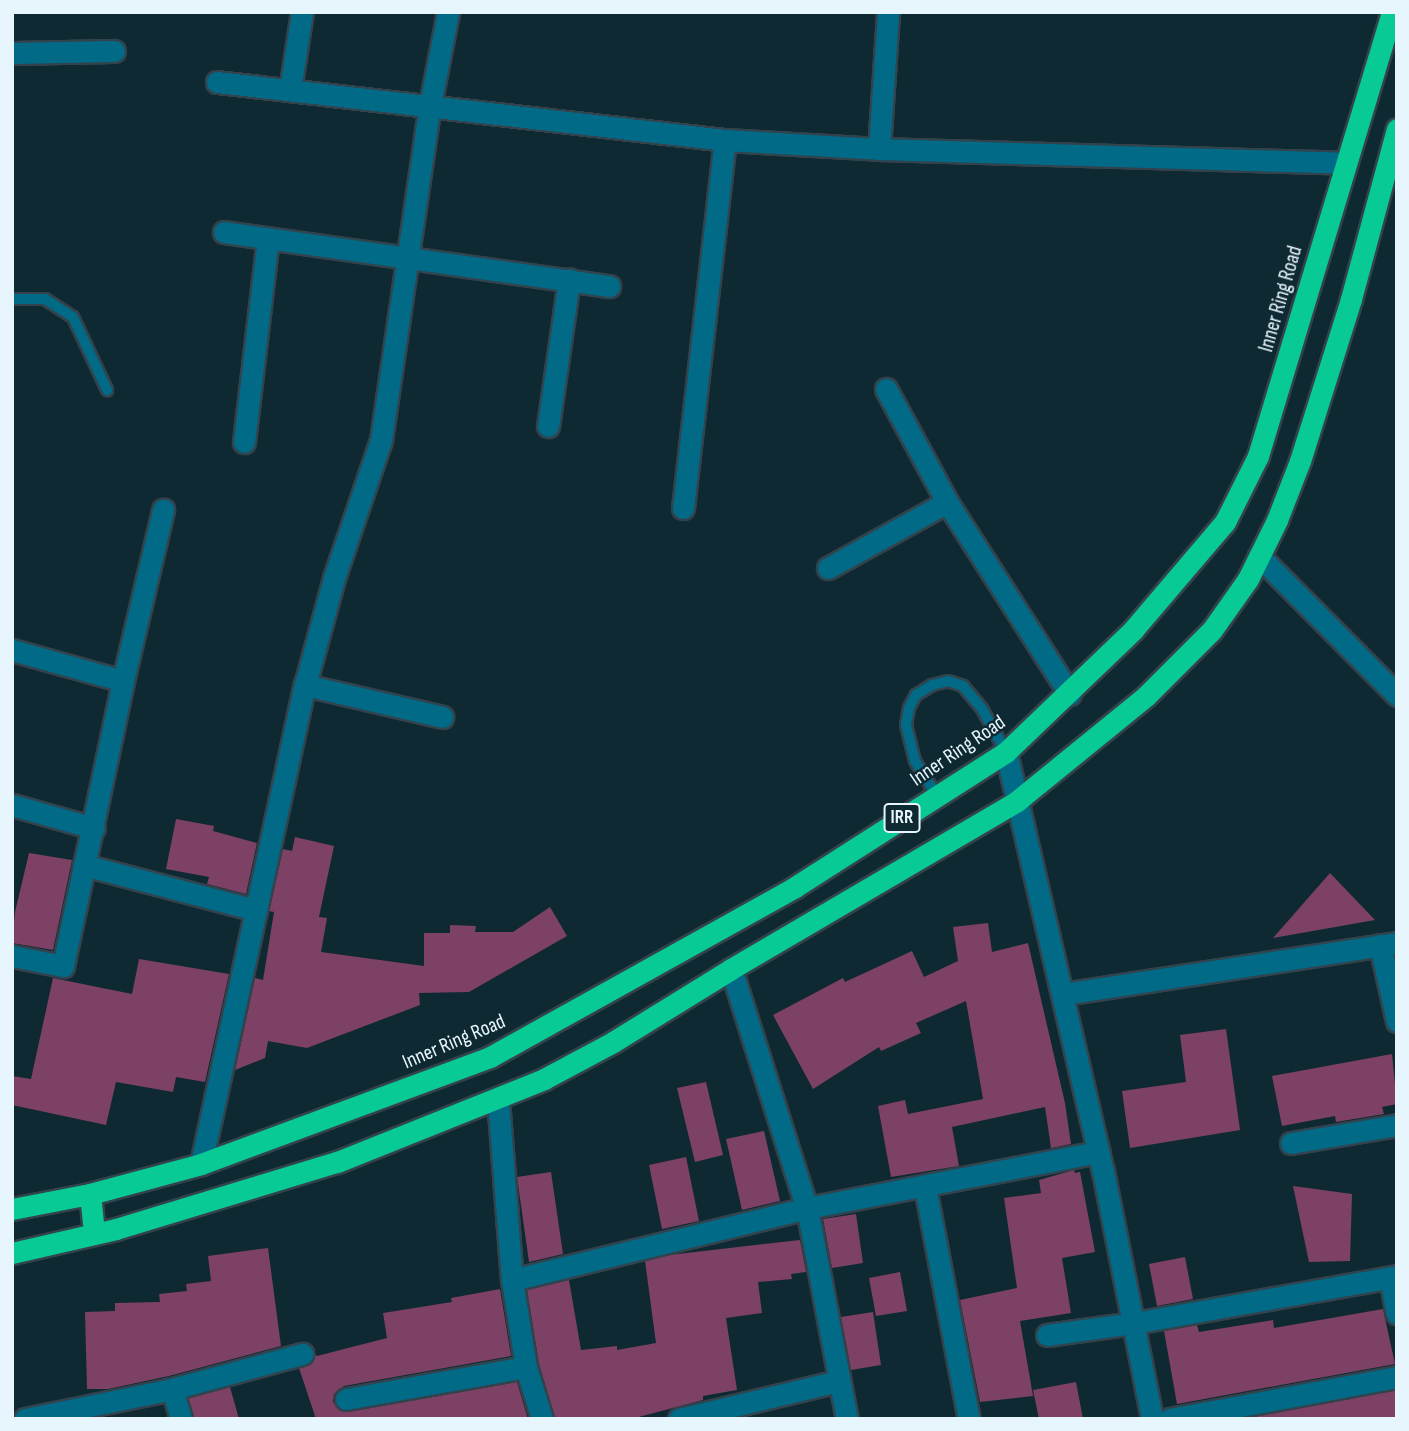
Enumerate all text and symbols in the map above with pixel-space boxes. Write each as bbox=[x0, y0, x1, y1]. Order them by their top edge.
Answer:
street label: Inner Ring Road bbox=[1254, 243, 1308, 355]
street label: Inner Ring Road bbox=[906, 710, 1010, 792]
road number: IRR bbox=[883, 803, 921, 834]
street label: Inner Ring Road bbox=[399, 1009, 509, 1075]

